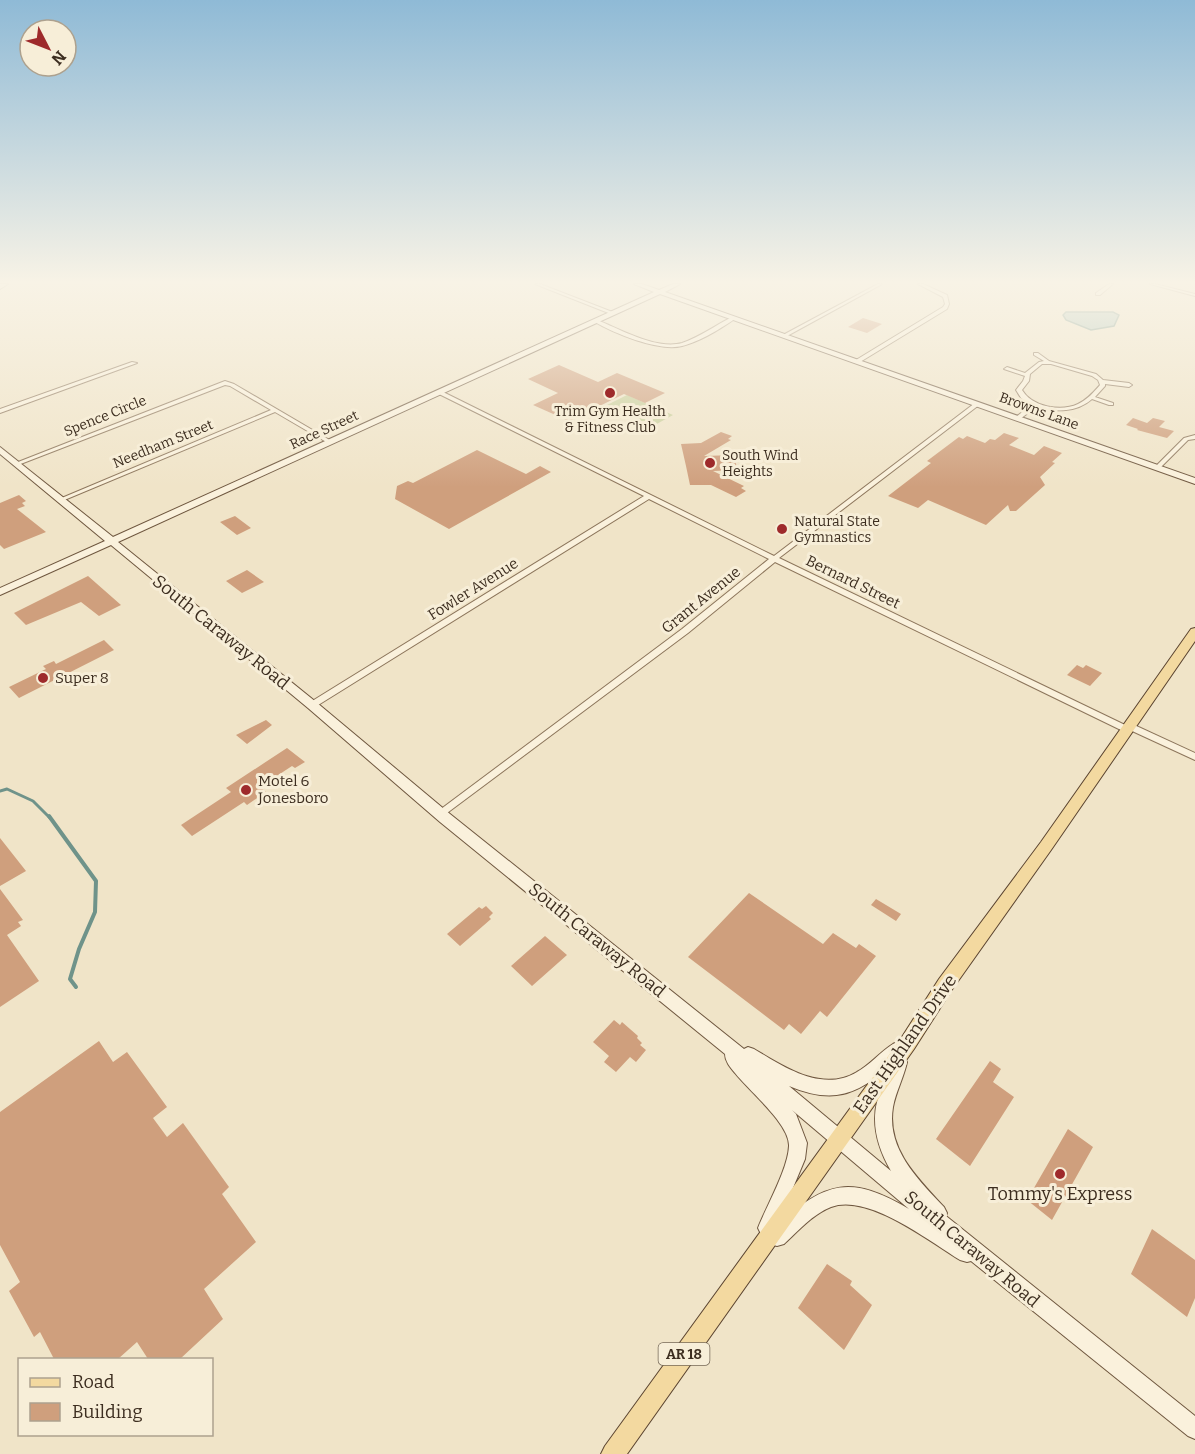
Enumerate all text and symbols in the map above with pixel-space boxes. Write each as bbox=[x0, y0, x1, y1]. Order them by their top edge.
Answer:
north arrow bbox=[18, 18, 78, 78]
text: N bbox=[48, 47, 70, 69]
marker: Trim Gym Health & Fitness Club bbox=[603, 386, 617, 400]
street label: Browns Lane bbox=[997, 389, 1081, 433]
street label: Spence Circle bbox=[61, 392, 149, 440]
place label: Trim Gym Health & Fitness Club bbox=[554, 403, 666, 436]
street label: Race Street bbox=[287, 407, 361, 453]
street label: Needham Street bbox=[110, 416, 216, 472]
place label: South Wind Heights bbox=[722, 447, 798, 480]
marker: South Wind Heights bbox=[703, 456, 717, 470]
place label: Natural State Gymnastics bbox=[794, 513, 880, 546]
marker: Natural State Gymnastics bbox=[775, 522, 789, 536]
street label: Bernard Street bbox=[803, 551, 903, 613]
street label: Fowler Avenue bbox=[425, 554, 521, 624]
street label: Grant Avenue bbox=[658, 563, 744, 637]
street label: South Caraway Road bbox=[148, 570, 294, 694]
place label: Super 8 bbox=[55, 669, 109, 687]
marker: Super 8 bbox=[36, 671, 50, 685]
place label: Motel 6 Jonesboro bbox=[257, 772, 328, 807]
marker: Motel 6 Jonesboro bbox=[239, 783, 253, 797]
street label: South Caraway Road bbox=[524, 878, 670, 1002]
street label: East Highland Drive bbox=[849, 970, 961, 1118]
marker: Tommy's Express bbox=[1053, 1167, 1067, 1181]
place label: Tommy's Express bbox=[988, 1183, 1132, 1205]
street label: South Caraway Road bbox=[900, 1186, 1044, 1312]
road number: AR 18 bbox=[658, 1343, 710, 1365]
legend bbox=[18, 1358, 213, 1436]
text: Road bbox=[72, 1371, 115, 1393]
text: Building bbox=[72, 1401, 143, 1423]

